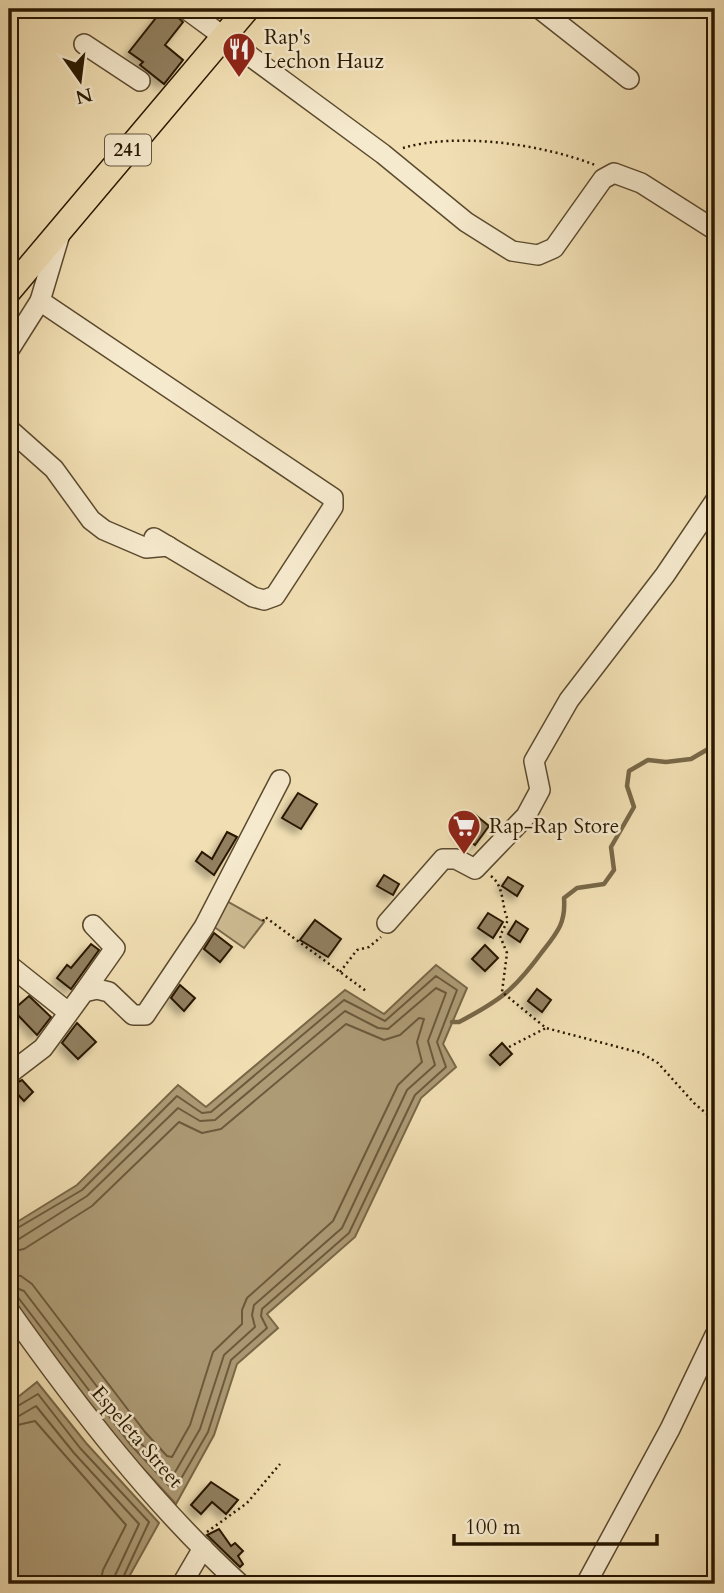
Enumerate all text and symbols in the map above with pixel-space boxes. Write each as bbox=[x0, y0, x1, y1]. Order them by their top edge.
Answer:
place label: Rap's Lechon Hauz bbox=[264, 23, 384, 76]
restaurant icon: Rap's Lechon Hauz bbox=[220, 30, 258, 79]
north arrow bbox=[46, 46, 116, 116]
text: N bbox=[72, 81, 95, 110]
road number: 241 bbox=[105, 134, 151, 166]
supermarket icon: Rap-Rap Store bbox=[445, 807, 483, 856]
place label: Rap-Rap Store bbox=[489, 812, 619, 841]
street label: Espeleta Street bbox=[84, 1379, 190, 1495]
scale bar bbox=[454, 1502, 658, 1546]
text: 100 m bbox=[465, 1513, 521, 1542]

